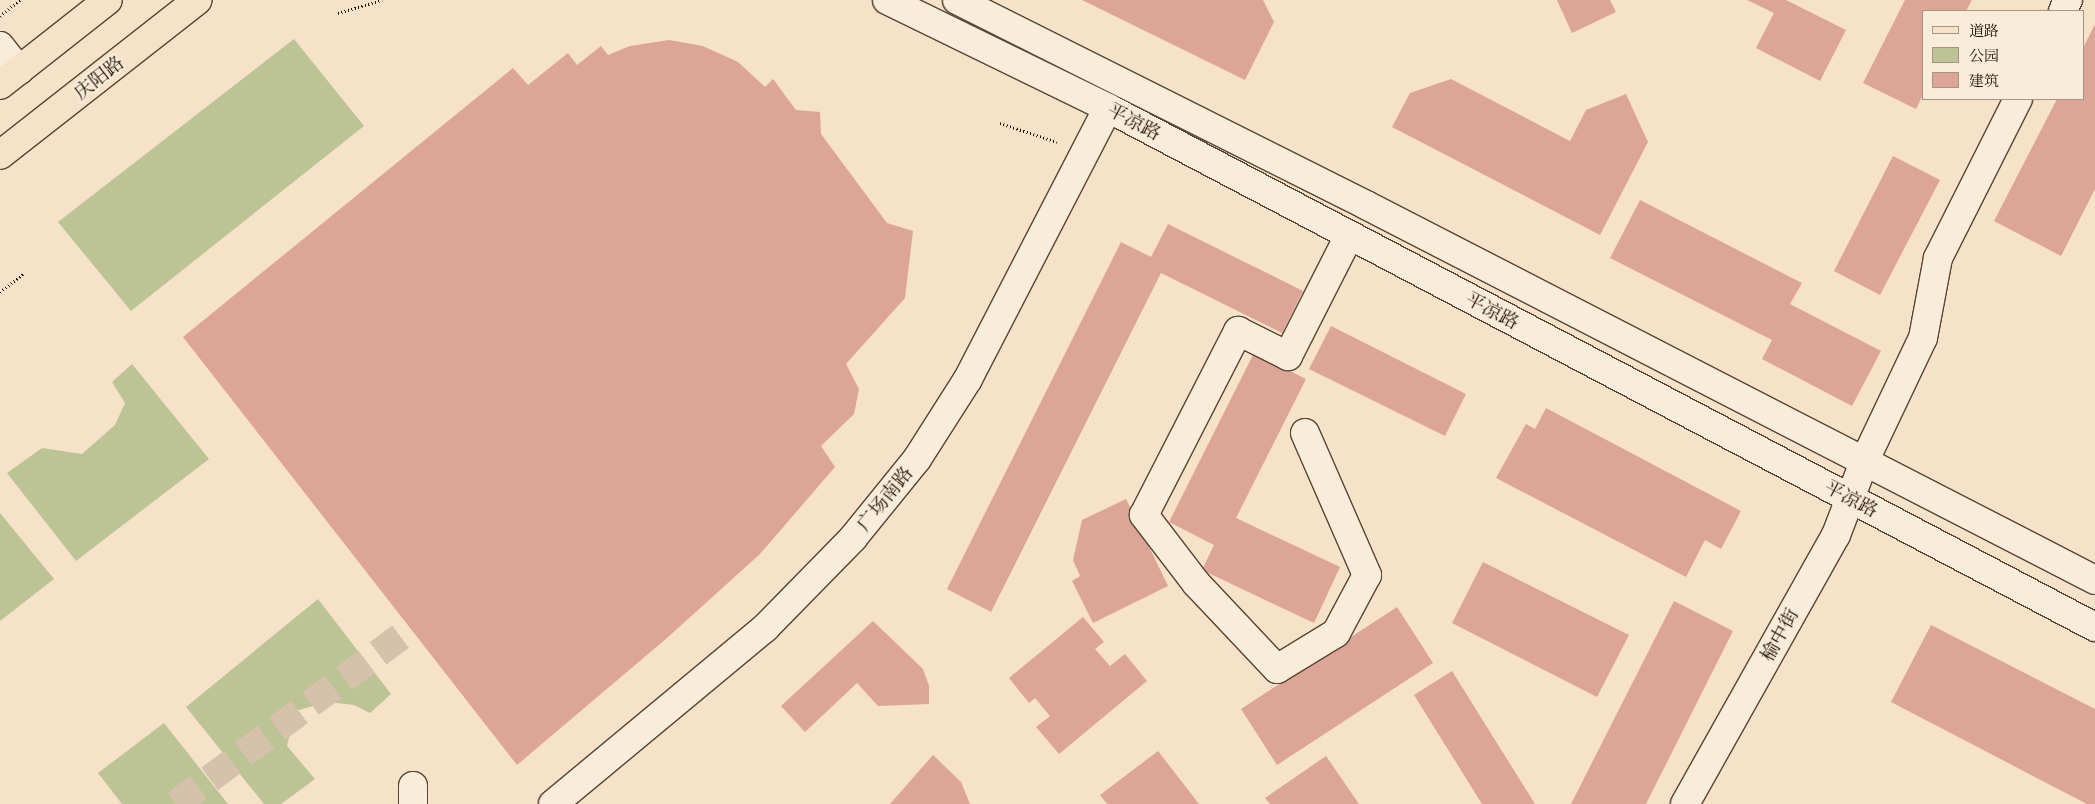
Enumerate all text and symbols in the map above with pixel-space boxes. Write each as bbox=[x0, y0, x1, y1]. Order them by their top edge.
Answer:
legend bbox=[1922, 10, 2085, 100]
text: 道路 bbox=[1969, 21, 1999, 40]
text: 公园 bbox=[1969, 46, 1999, 65]
street label: 庆阳路 bbox=[70, 51, 128, 105]
text: 建筑 bbox=[1969, 71, 1999, 90]
street label: 平凉路 bbox=[1103, 99, 1165, 145]
street label: 平凉路 bbox=[1461, 288, 1523, 334]
street label: 广场南路 bbox=[852, 462, 918, 536]
street label: 平凉路 bbox=[1820, 476, 1882, 522]
street label: 榆中街 bbox=[1756, 605, 1804, 665]

